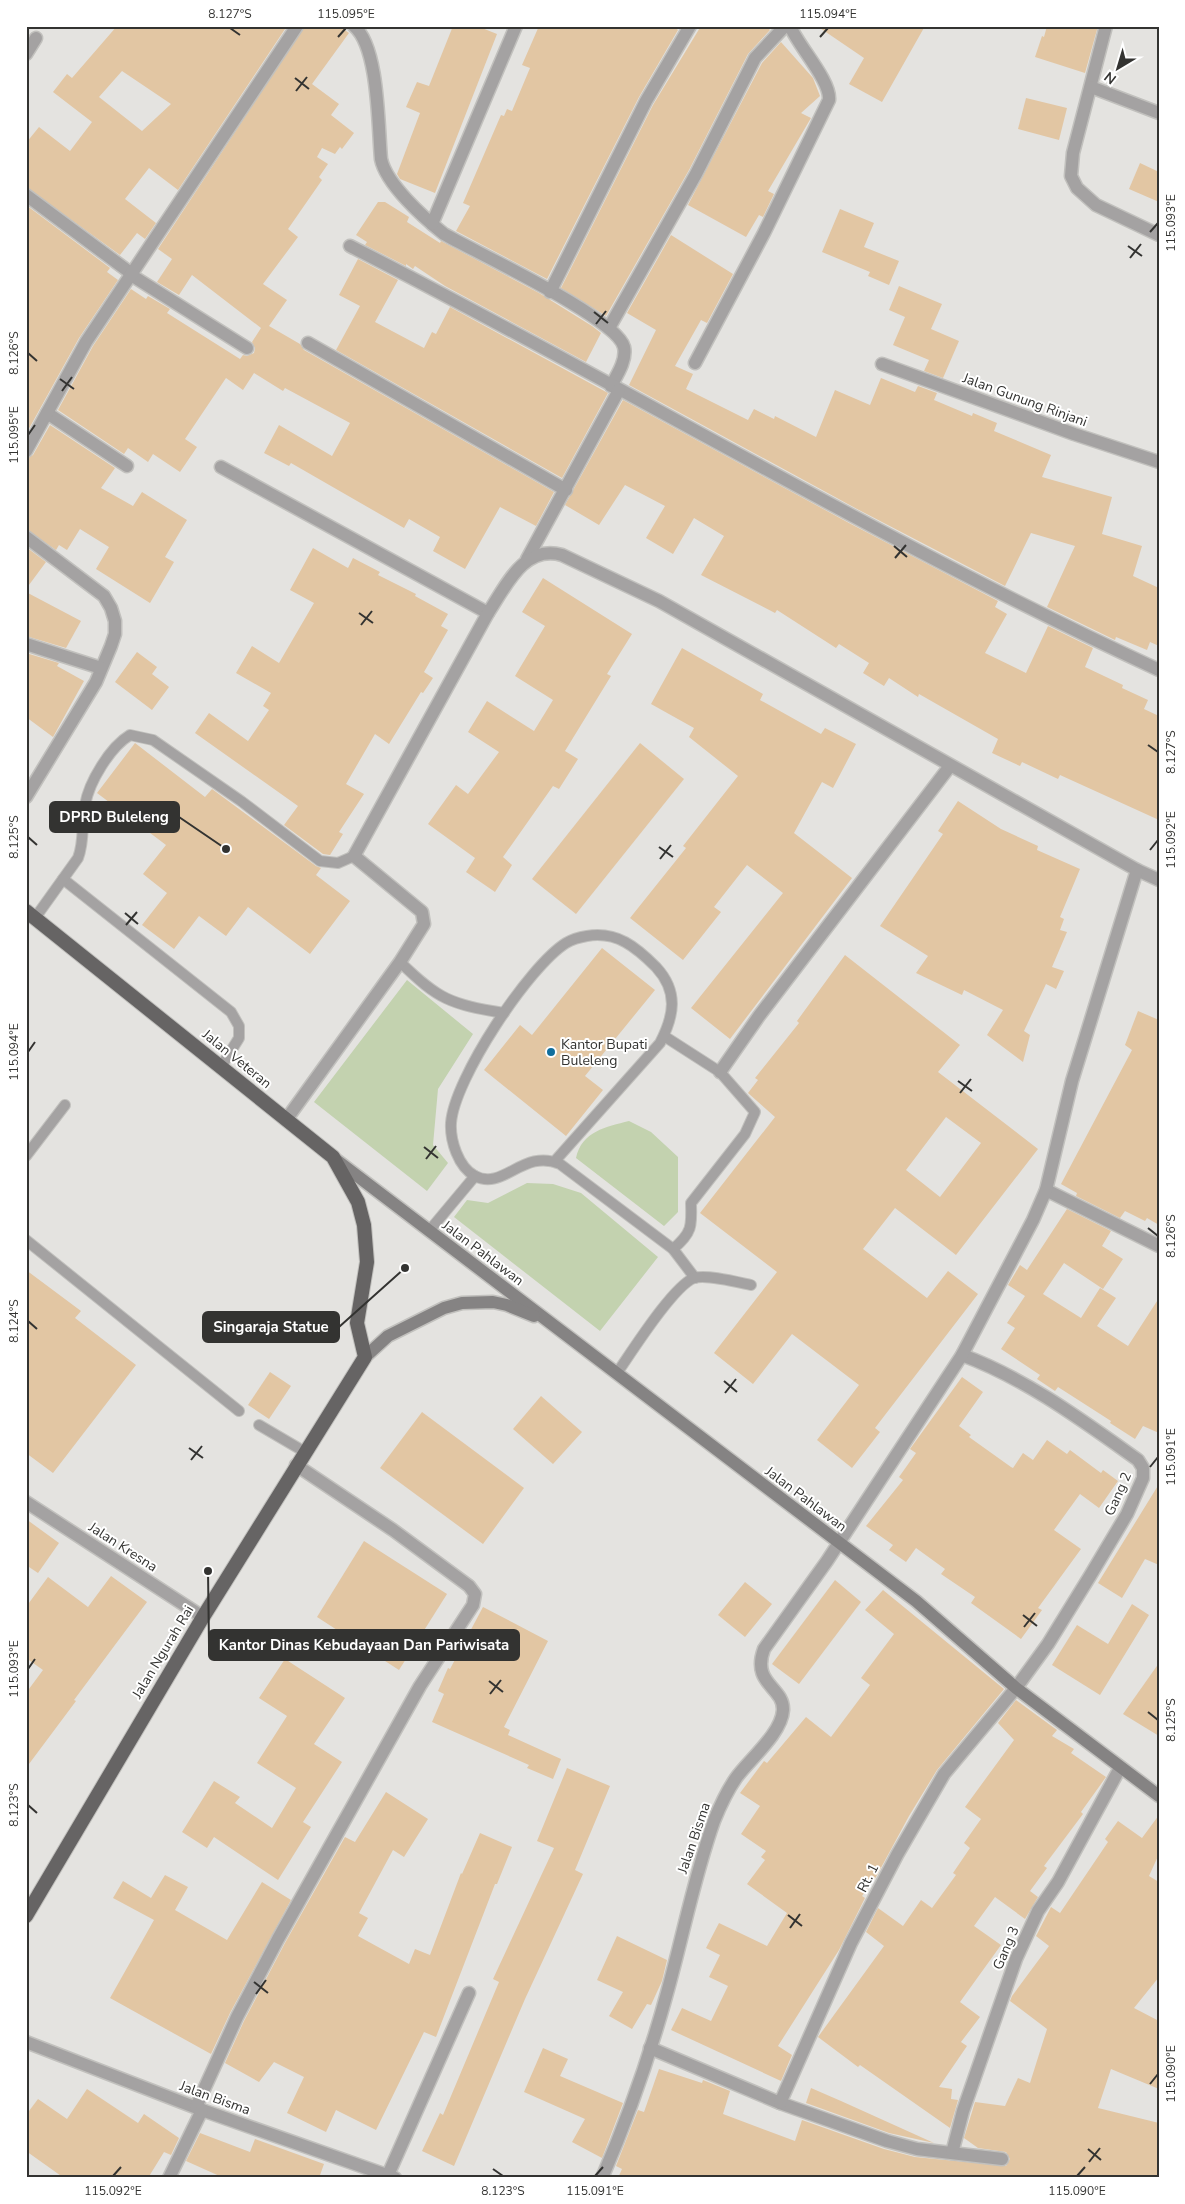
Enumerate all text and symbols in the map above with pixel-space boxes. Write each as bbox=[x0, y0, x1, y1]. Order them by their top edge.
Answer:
text: 8.127°S bbox=[208, 6, 252, 22]
text: 115.095°E bbox=[317, 6, 375, 22]
text: 115.094°E bbox=[799, 6, 857, 22]
north arrow bbox=[1092, 42, 1142, 92]
text: N bbox=[1100, 67, 1120, 89]
text: 115.093°E bbox=[1163, 194, 1179, 252]
text: 8.126°S bbox=[6, 331, 22, 375]
street label: Jalan Gunung Rinjani bbox=[959, 368, 1090, 431]
text: 115.095°E bbox=[6, 406, 22, 464]
text: 8.127°S bbox=[1163, 730, 1179, 774]
callout: DPRD Buleleng bbox=[50, 802, 179, 832]
text: DPRD Buleleng bbox=[59, 807, 169, 827]
text: 115.092°E bbox=[1163, 811, 1179, 869]
text: 8.125°S bbox=[6, 815, 22, 859]
text: 115.094°E bbox=[6, 1023, 22, 1081]
street label: Jalan Veteran bbox=[198, 1025, 276, 1093]
place label: Kantor Bupati Buleleng bbox=[561, 1035, 647, 1070]
marker: Kantor Bupati Buleleng bbox=[545, 1046, 557, 1058]
text: 8.126°S bbox=[1163, 1214, 1179, 1258]
street label: Jalan Pahlawan bbox=[438, 1215, 528, 1290]
text: 8.124°S bbox=[6, 1299, 22, 1343]
callout: Singaraja Statue bbox=[203, 1312, 339, 1342]
text: Singaraja Statue bbox=[213, 1317, 329, 1337]
text: 115.091°E bbox=[1163, 1428, 1179, 1486]
street label: Jalan Pahlawan bbox=[761, 1461, 851, 1536]
street label: Gang 2 bbox=[1100, 1469, 1136, 1519]
street label: Jalan Kresna bbox=[84, 1517, 161, 1576]
street label: Jalan Ngurah Rai bbox=[127, 1602, 198, 1703]
callout: Kantor Dinas Kebudayaan Dan Pariwisata bbox=[209, 1630, 519, 1660]
text: Kantor Dinas Kebudayaan Dan Pariwisata bbox=[219, 1635, 509, 1655]
text: 115.093°E bbox=[6, 1640, 22, 1698]
text: 8.125°S bbox=[1163, 1698, 1179, 1742]
text: 8.123°S bbox=[6, 1783, 22, 1827]
street label: Jalan Bisma bbox=[673, 1800, 715, 1877]
street label: Rt. 1 bbox=[853, 1860, 883, 1896]
street label: Gang 3 bbox=[988, 1923, 1024, 1973]
text: 115.090°E bbox=[1163, 2045, 1179, 2103]
street label: Jalan Bisma bbox=[176, 2076, 253, 2120]
text: 115.092°E bbox=[84, 2183, 142, 2199]
text: 8.123°S bbox=[481, 2183, 525, 2199]
text: 115.091°E bbox=[566, 2183, 624, 2199]
text: 115.090°E bbox=[1048, 2183, 1106, 2199]

